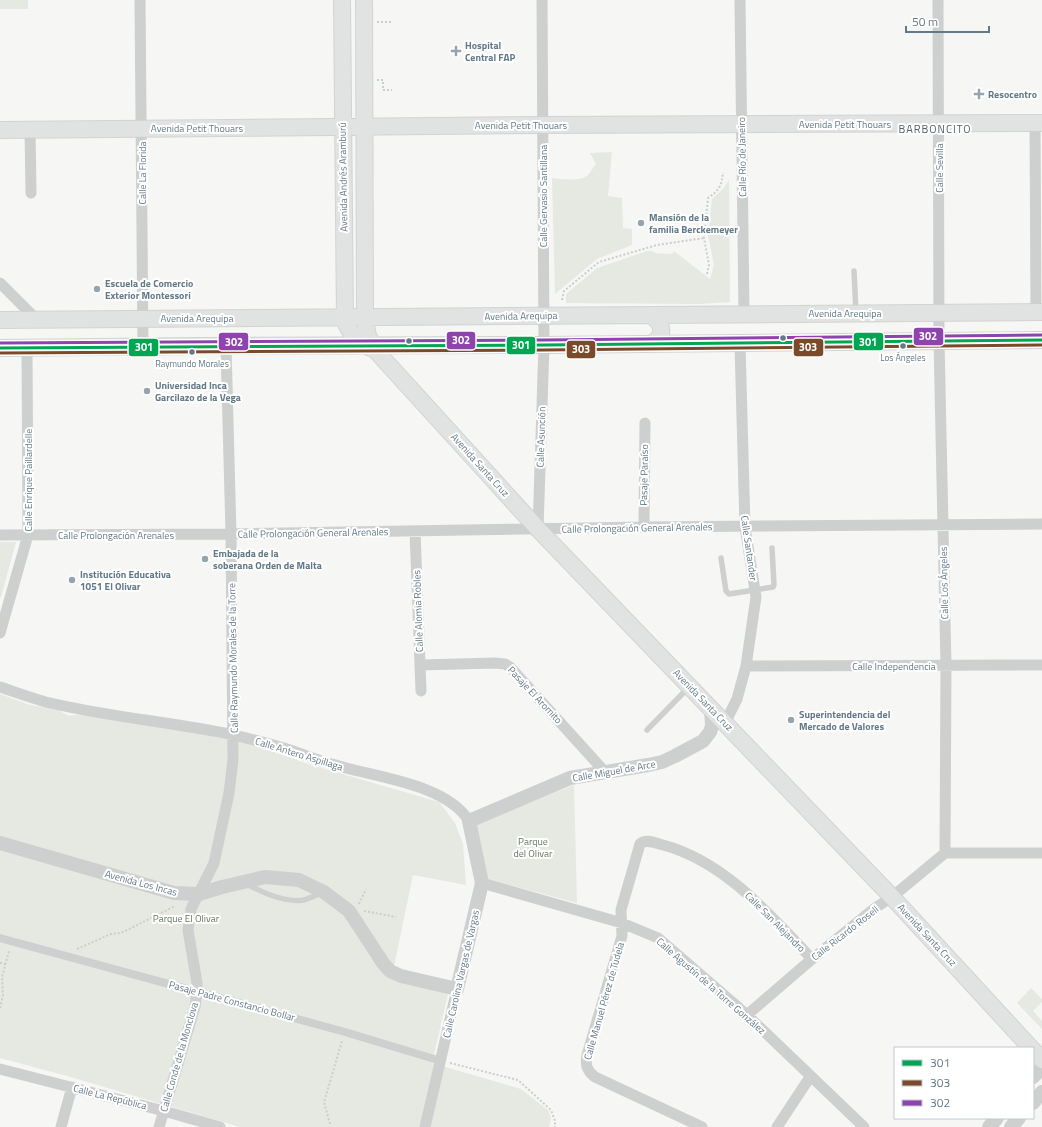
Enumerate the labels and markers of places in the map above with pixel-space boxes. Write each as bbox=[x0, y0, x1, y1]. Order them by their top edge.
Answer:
place label: Hospital Central FAP bbox=[465, 38, 515, 65]
marker: Hospital Central FAP bbox=[450, 45, 462, 57]
place label: Resocentro bbox=[988, 87, 1037, 102]
marker: Resocentro bbox=[973, 88, 985, 100]
place label: Mansión de la familia Berckemeyer bbox=[649, 210, 738, 237]
marker: Mansión de la familia Berckemeyer bbox=[636, 218, 646, 228]
place label: Escuela de Comercio Exterior Montessori bbox=[105, 276, 193, 303]
marker: Escuela de Comercio Exterior Montessori bbox=[92, 284, 102, 294]
unlabelled marker bbox=[778, 333, 788, 343]
unlabelled marker bbox=[404, 336, 414, 346]
marker: Los Ángeles bbox=[898, 341, 908, 351]
marker: Raymundo Morales bbox=[187, 347, 197, 357]
place label: Los Ángeles bbox=[880, 351, 926, 364]
place label: Raymundo Morales bbox=[155, 357, 229, 370]
place label: Universidad Inca Garcilazo de la Vega bbox=[155, 378, 241, 405]
marker: Universidad Inca Garcilazo de la Vega bbox=[142, 386, 152, 396]
place label: Embajada de la soberana Orden de Malta bbox=[213, 546, 322, 573]
marker: Embajada de la soberana Orden de Malta bbox=[200, 554, 210, 564]
place label: Institución Educativa 1051 El Olivar bbox=[80, 567, 171, 594]
marker: Institución Educativa 1051 El Olivar bbox=[67, 575, 77, 585]
place label: Superintendencia del Mercado de Valores bbox=[799, 707, 891, 734]
marker: Superintendencia del Mercado de Valores bbox=[786, 715, 796, 725]

